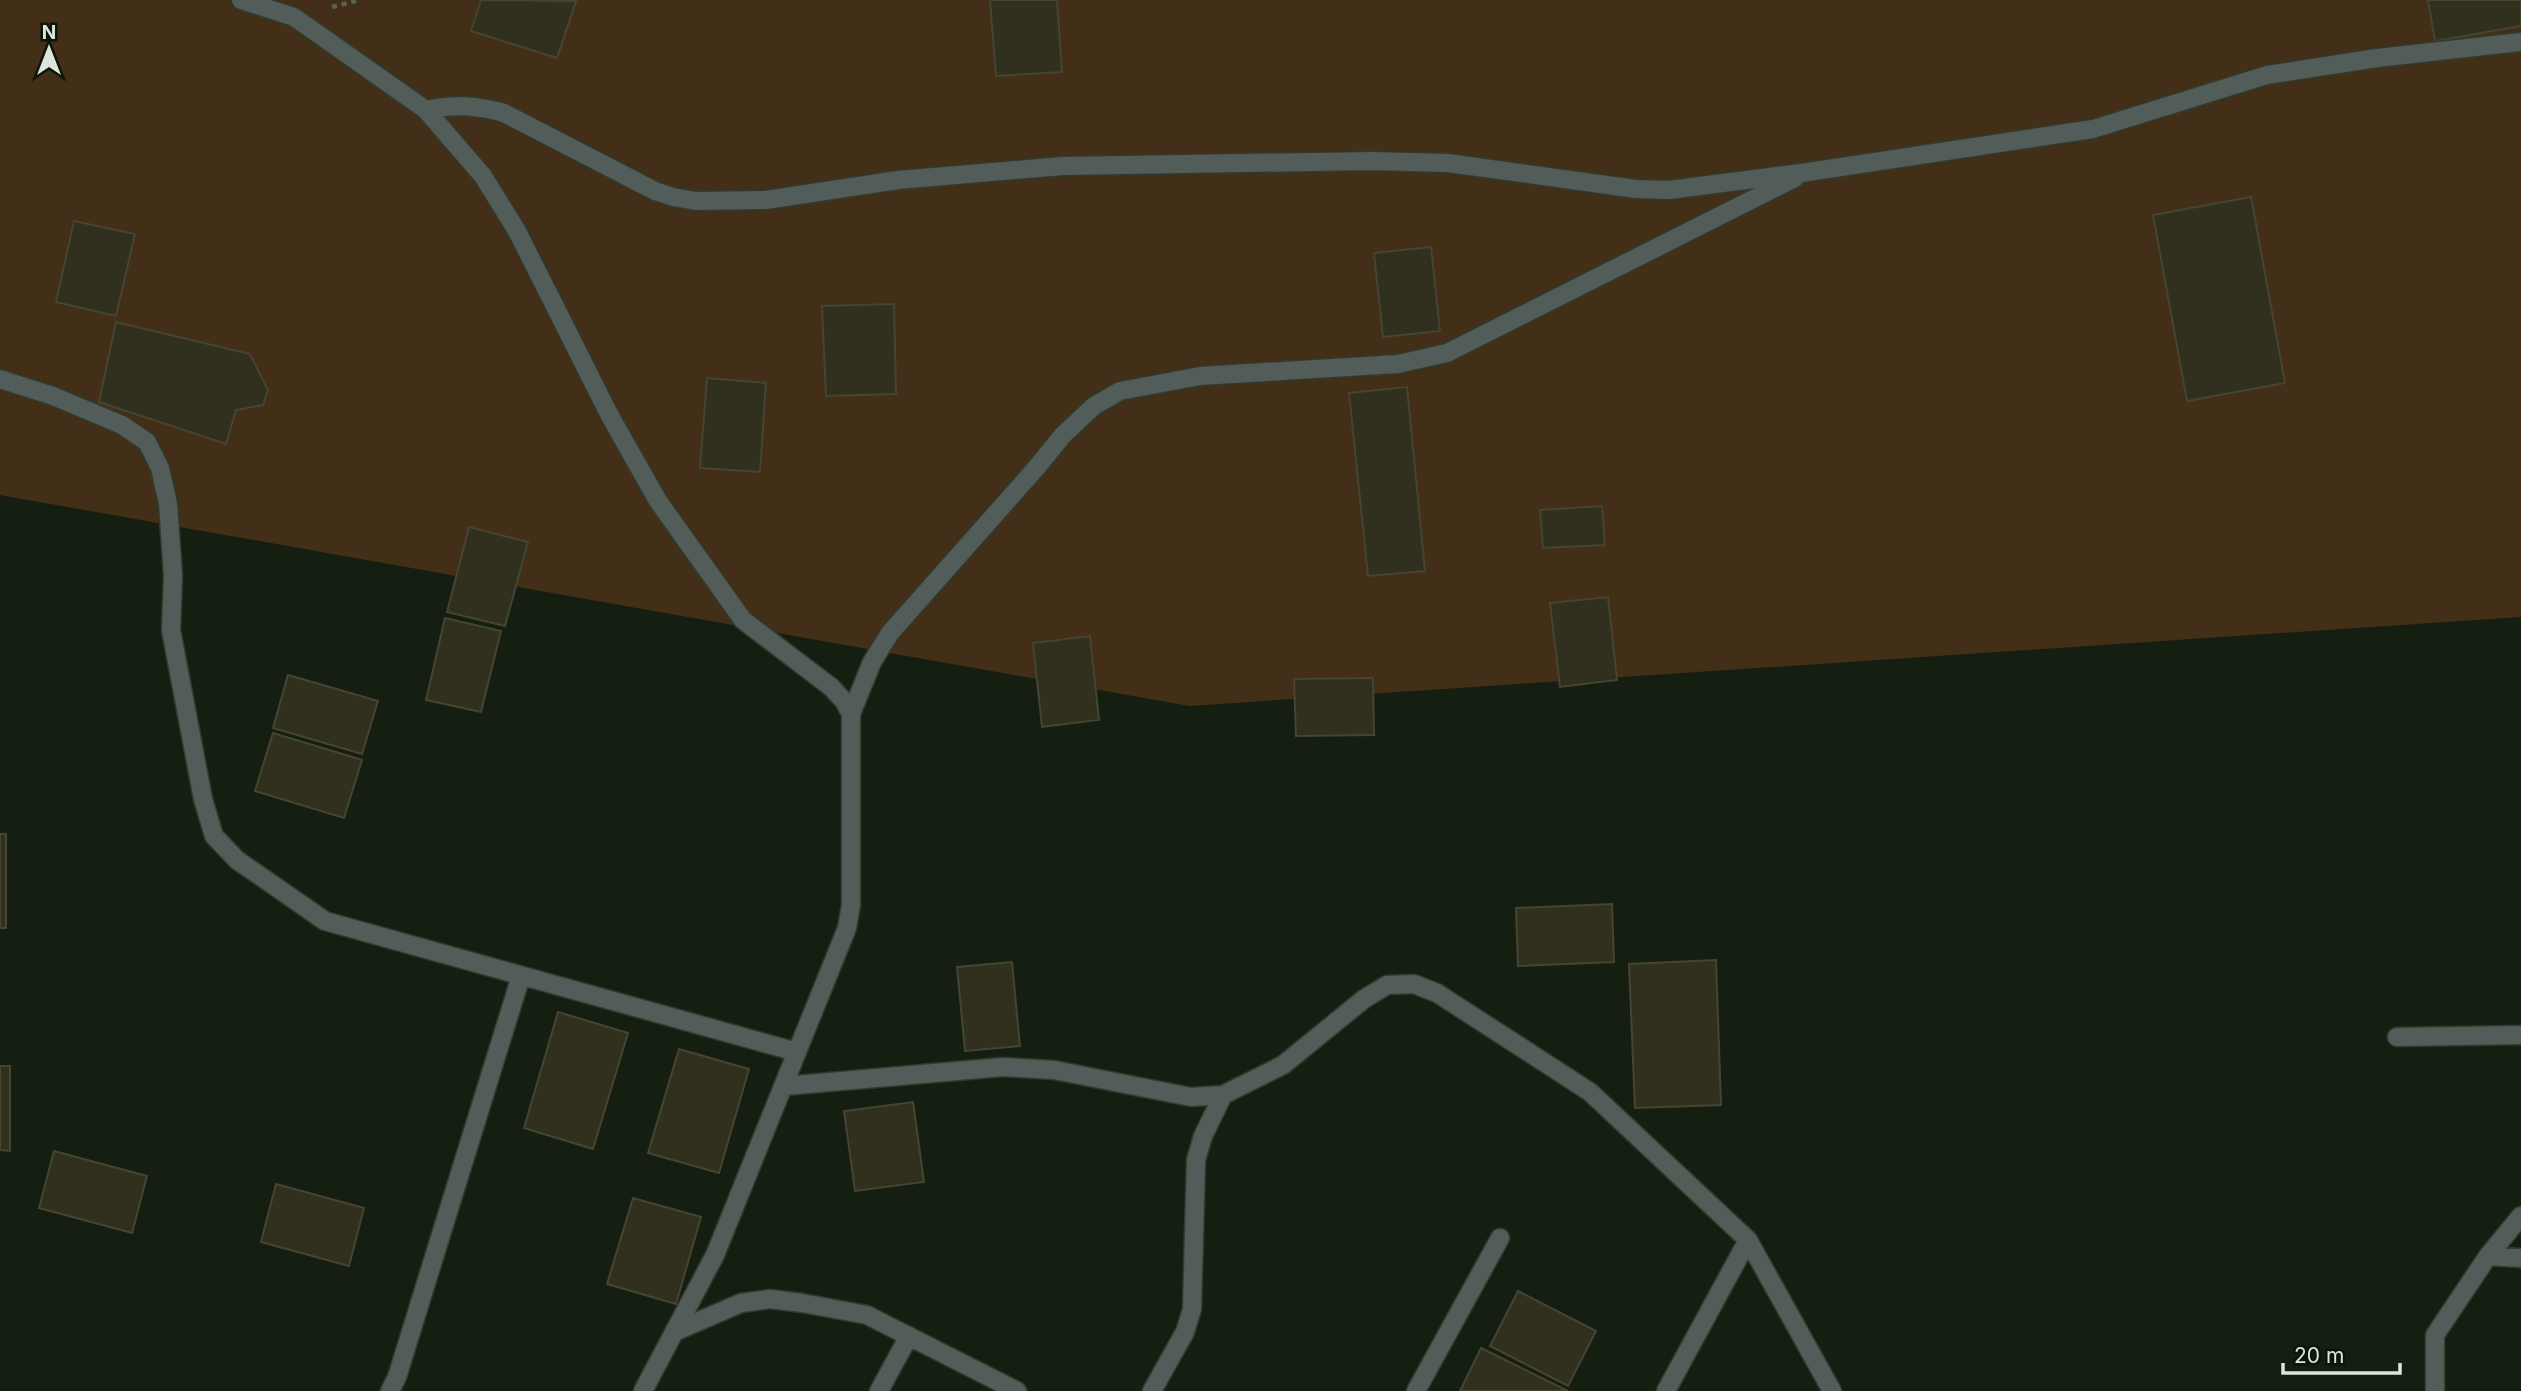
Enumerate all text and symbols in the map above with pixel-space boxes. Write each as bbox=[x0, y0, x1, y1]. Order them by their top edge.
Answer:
north arrow bbox=[14, 14, 84, 84]
text: N bbox=[42, 21, 56, 44]
scale bar bbox=[2283, 1332, 2400, 1376]
text: 20 m bbox=[2294, 1343, 2344, 1368]

